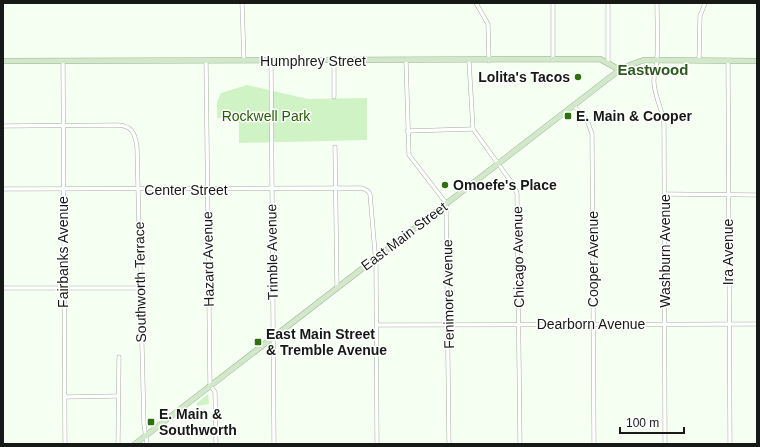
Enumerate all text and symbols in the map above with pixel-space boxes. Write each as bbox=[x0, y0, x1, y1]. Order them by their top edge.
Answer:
street label: Humphrey Street bbox=[260, 53, 366, 69]
district label: Eastwood bbox=[618, 61, 688, 78]
place label: Lolita's Tacos bbox=[478, 69, 570, 85]
marker: Lolita's Tacos bbox=[573, 72, 583, 82]
park label: Rockwell Park bbox=[222, 108, 311, 124]
place label: E. Main & Cooper bbox=[576, 108, 692, 124]
marker: E. Main & Cooper bbox=[563, 111, 573, 121]
place label: Omoefe's Place bbox=[453, 177, 557, 193]
marker: Omoefe's Place bbox=[440, 180, 450, 190]
street label: Center Street bbox=[144, 182, 228, 198]
street label: Washburn Avenue bbox=[657, 194, 673, 308]
street label: Fairbanks Avenue bbox=[55, 196, 71, 308]
street label: East Main Street bbox=[358, 198, 450, 274]
street label: Trimble Avenue bbox=[263, 203, 281, 300]
street label: Chicago Avenue bbox=[509, 206, 527, 308]
street label: Hazard Avenue bbox=[199, 211, 217, 307]
street label: Cooper Avenue bbox=[585, 211, 601, 307]
street label: Ira Avenue bbox=[720, 218, 736, 285]
street label: Southworth Terrace bbox=[131, 221, 149, 343]
street label: Fenimore Avenue bbox=[439, 239, 457, 349]
street label: Dearborn Avenue bbox=[537, 316, 646, 332]
place label: East Main Street & Tremble Avenue bbox=[266, 326, 387, 358]
marker: East Main Street & Tremble Avenue bbox=[253, 337, 263, 347]
place label: E. Main & Southworth bbox=[159, 406, 237, 438]
scale bar bbox=[620, 409, 684, 435]
text: 100 m bbox=[626, 416, 659, 430]
marker: E. Main & Southworth bbox=[146, 417, 156, 427]

